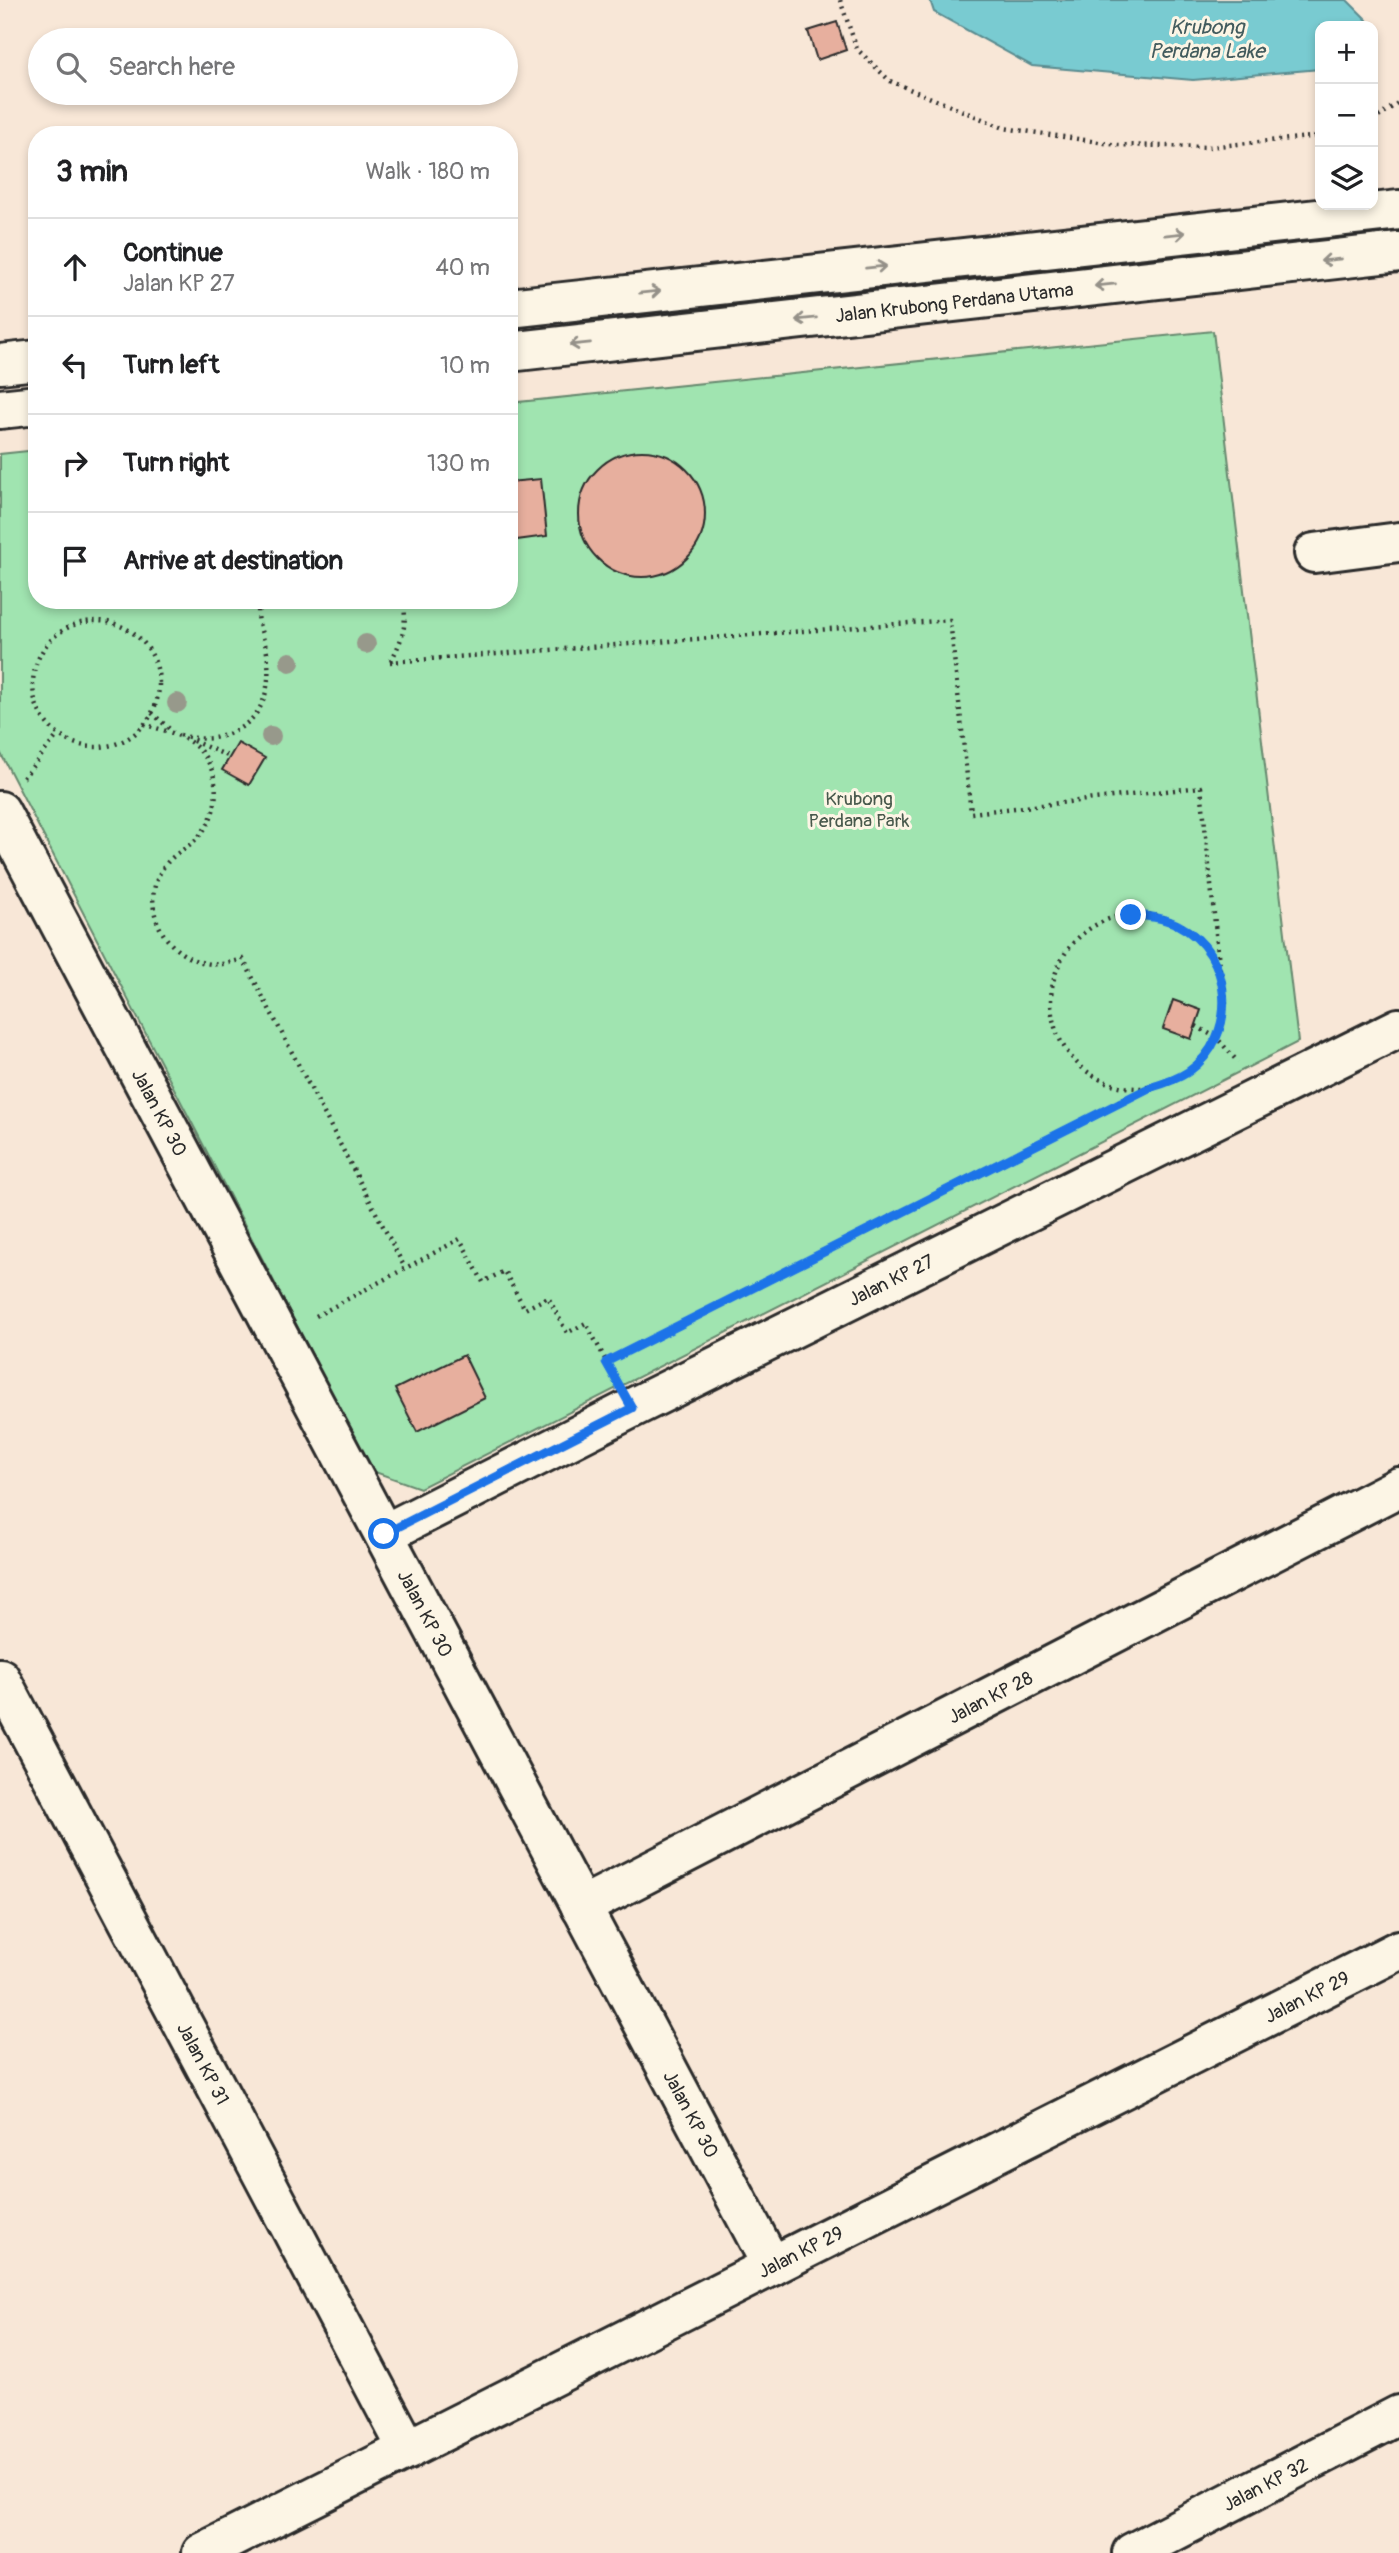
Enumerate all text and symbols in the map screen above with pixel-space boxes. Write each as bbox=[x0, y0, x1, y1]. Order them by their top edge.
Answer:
water label: Krubong Perdana Lake bbox=[1149, 14, 1267, 65]
map controls bbox=[1315, 21, 1378, 210]
button: + bbox=[1315, 21, 1378, 84]
search box bbox=[28, 28, 518, 105]
icon: search bbox=[52, 48, 90, 86]
text: Search here bbox=[108, 51, 235, 83]
button: − bbox=[1315, 84, 1378, 147]
button: layers bbox=[1315, 147, 1378, 210]
text: 3 min bbox=[56, 153, 128, 190]
text: Walk · 180 m bbox=[365, 157, 490, 186]
one-way arrow bbox=[1164, 228, 1186, 241]
text: Continue bbox=[123, 237, 223, 269]
icon: ahead bbox=[56, 248, 94, 286]
text: 40 m bbox=[436, 253, 490, 282]
one-way arrow bbox=[1320, 253, 1343, 266]
one-way arrow bbox=[864, 261, 887, 274]
text: Jalan KP 27 bbox=[123, 269, 235, 298]
street label: Jalan Krubong Perdana Utama bbox=[834, 278, 1075, 328]
one-way arrow bbox=[1094, 279, 1117, 292]
one-way arrow bbox=[638, 286, 661, 299]
one-way arrow bbox=[795, 312, 818, 325]
one-way arrow bbox=[569, 338, 592, 351]
icon: left bbox=[56, 346, 94, 384]
text: Turn left bbox=[123, 349, 219, 381]
text: 10 m bbox=[440, 351, 490, 380]
icon: right bbox=[56, 444, 94, 482]
text: Turn right bbox=[123, 447, 229, 479]
text: 130 m bbox=[427, 449, 490, 478]
icon: arrive bbox=[56, 542, 94, 580]
text: Arrive at destination bbox=[123, 545, 343, 577]
park label: Krubong Perdana Park bbox=[809, 787, 909, 833]
route end bbox=[1115, 899, 1146, 930]
street label: Jalan KP 30 bbox=[126, 1065, 192, 1160]
street label: Jalan KP 27 bbox=[845, 1249, 938, 1312]
route start bbox=[368, 1518, 399, 1549]
street label: Jalan KP 30 bbox=[392, 1566, 458, 1661]
street label: Jalan KP 28 bbox=[944, 1666, 1037, 1729]
street label: Jalan KP 29 bbox=[1261, 1966, 1354, 2029]
street label: Jalan KP 31 bbox=[171, 2019, 234, 2109]
street label: Jalan KP 30 bbox=[658, 2067, 723, 2162]
street label: Jalan KP 29 bbox=[754, 2221, 847, 2284]
street label: Jalan KP 32 bbox=[1219, 2453, 1313, 2517]

